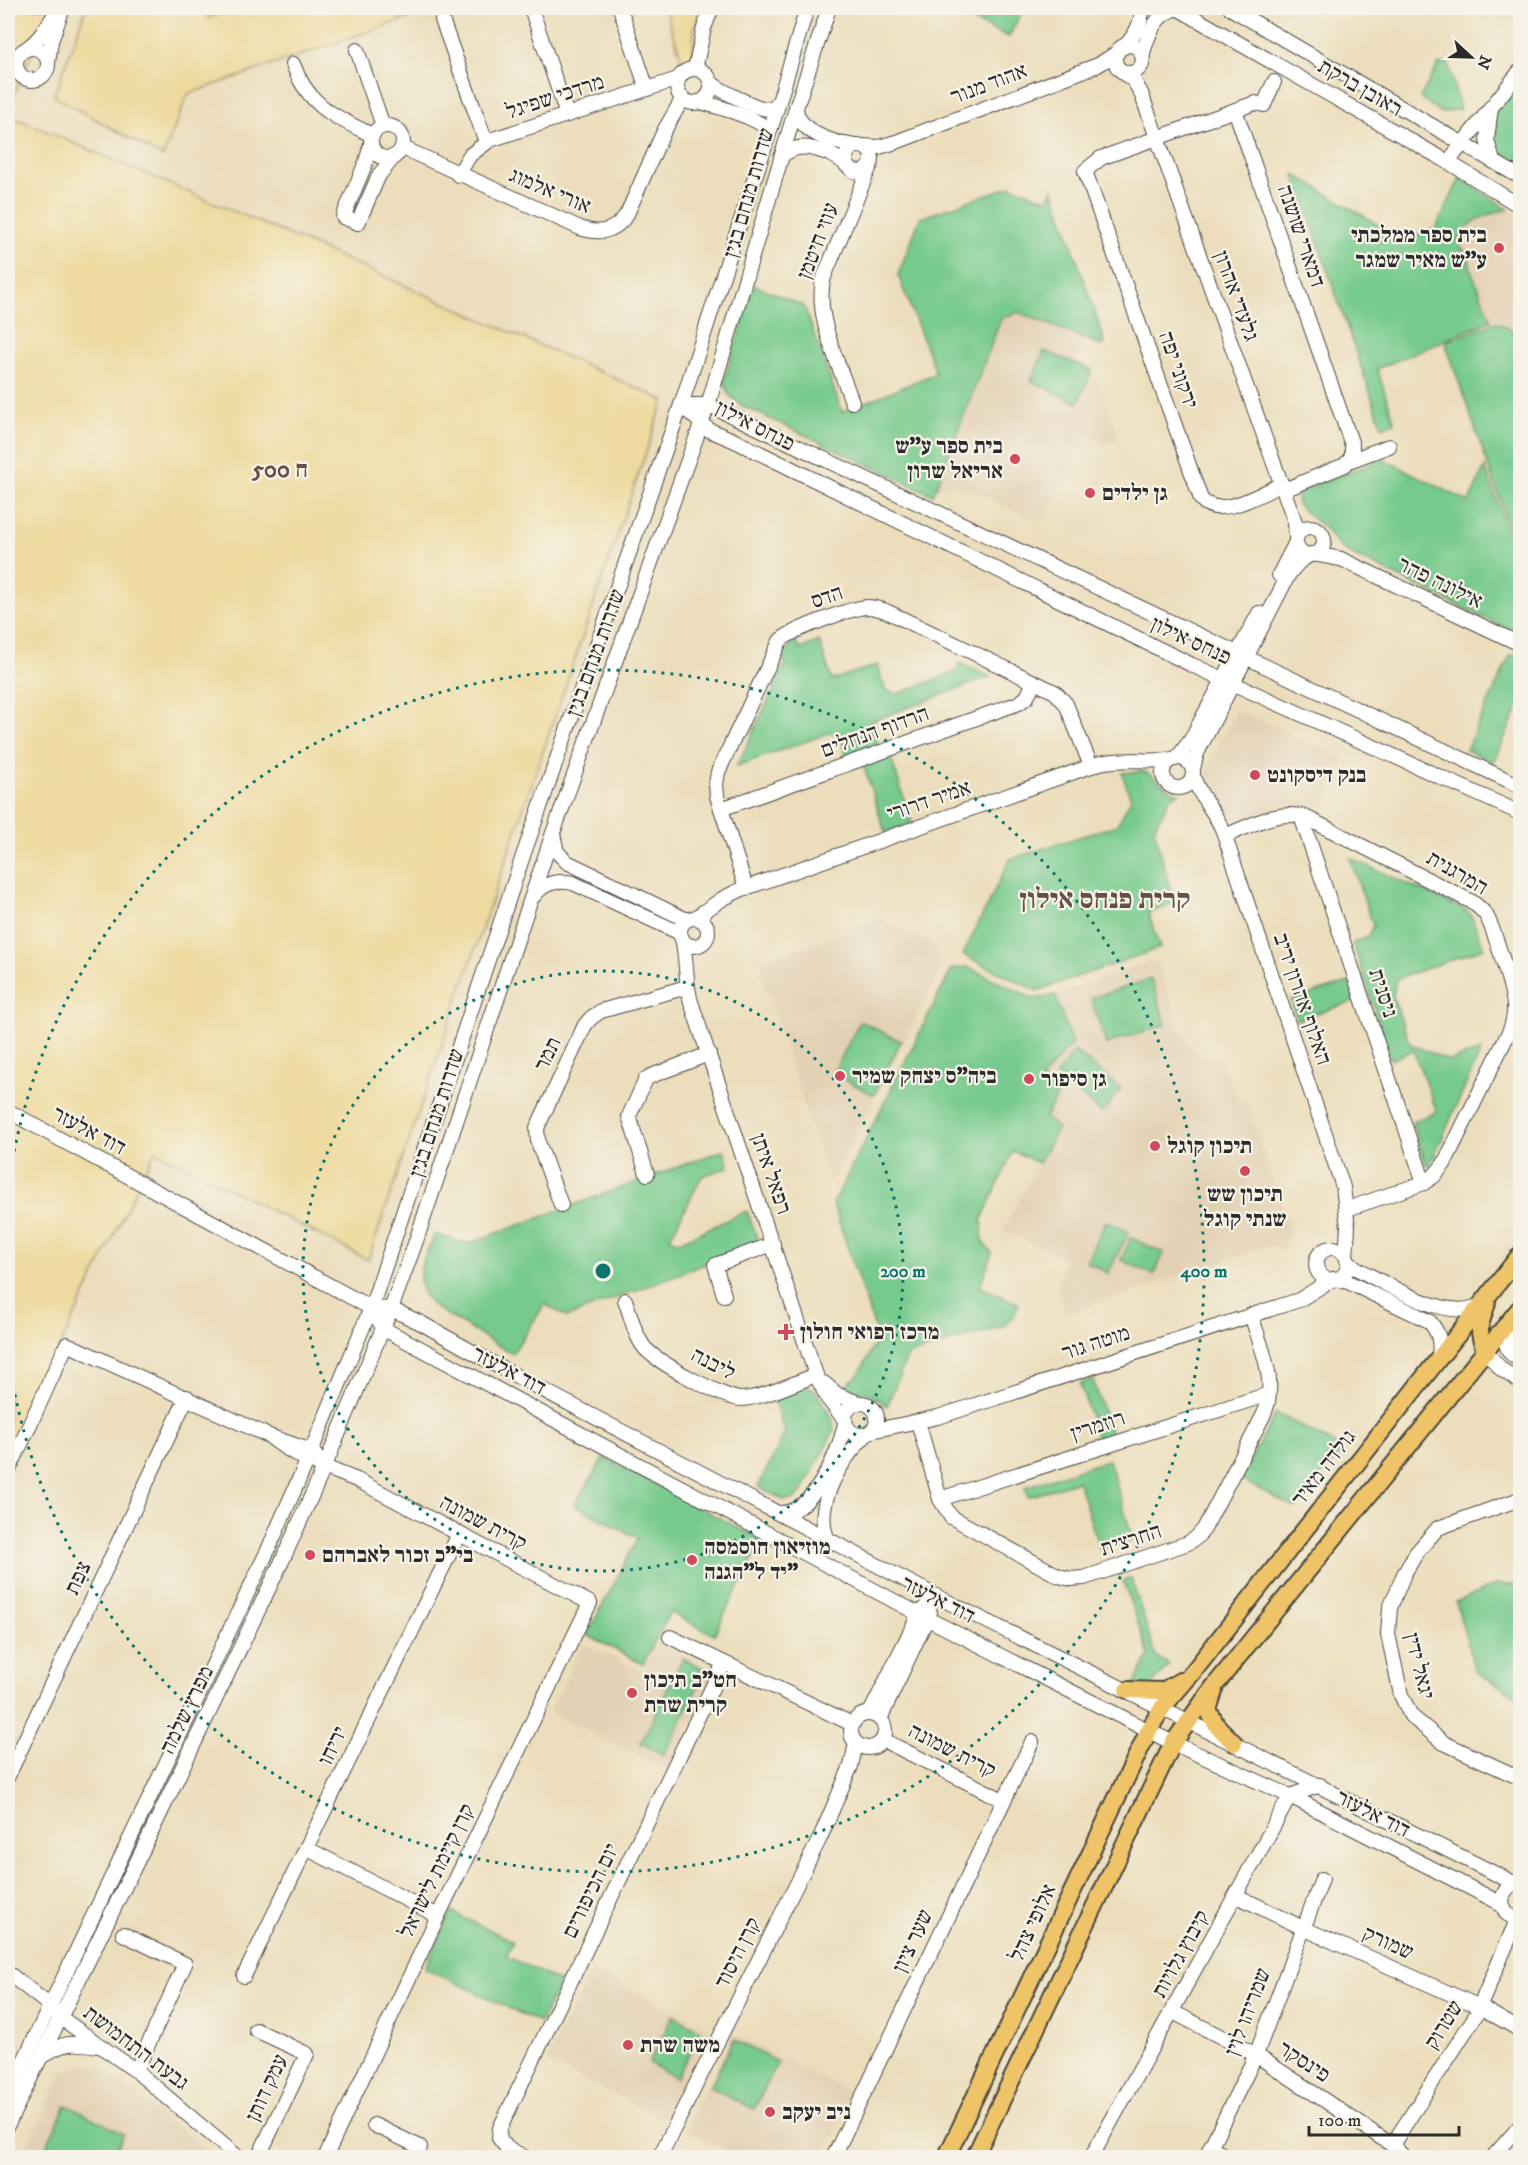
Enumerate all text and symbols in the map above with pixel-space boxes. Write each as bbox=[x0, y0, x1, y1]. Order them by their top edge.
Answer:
north arrow bbox=[1441, 27, 1501, 87]
text: N bbox=[1472, 52, 1496, 72]
street label: ראובן ברקת bbox=[1313, 53, 1407, 123]
street label: אהוד מנור bbox=[947, 57, 1031, 111]
street label: מרדכי שפיגל bbox=[502, 68, 608, 126]
street label: שדרות מנחם בגין bbox=[718, 125, 780, 261]
street label: אורי אלמוג bbox=[505, 162, 595, 220]
street label: דמארי שושנה bbox=[1271, 181, 1331, 291]
street label: עוזי חיטמן bbox=[791, 199, 845, 283]
place label: בית ספר ממלכתי ע’’ש מאיר שמגר bbox=[1351, 222, 1487, 274]
marker: בית ספר ממלכתי ע’’ש מאיר שמגר bbox=[1492, 241, 1506, 255]
street label: גלעדי אהרון bbox=[1207, 247, 1265, 345]
street label: ירקוני יפה bbox=[1152, 328, 1204, 412]
street label: פנחס אילון bbox=[711, 395, 799, 457]
place label: בית ספר ע''ש אריאל שרון bbox=[895, 433, 1003, 485]
marker: בית ספר ע''ש אריאל שרון bbox=[1008, 452, 1022, 466]
district label: ח 500 bbox=[251, 455, 308, 485]
place label: גן ילדים bbox=[1102, 480, 1168, 507]
marker: גן ילדים bbox=[1083, 486, 1097, 500]
street label: אילונה פהר bbox=[1393, 551, 1487, 615]
street label: הדס bbox=[807, 579, 847, 615]
street label: שדרות מנחם בגין bbox=[560, 586, 632, 720]
street label: פנחס אילון bbox=[1147, 611, 1235, 671]
street label: הרדוף הנחלים bbox=[817, 700, 933, 764]
place label: בנק דיסקונט bbox=[1267, 762, 1367, 789]
marker: בנק דיסקונט bbox=[1248, 768, 1262, 782]
street label: אמיר דרורי bbox=[883, 774, 975, 828]
street label: המרגנית bbox=[1421, 845, 1493, 901]
district label: קרית פנחס אילון bbox=[1019, 882, 1191, 917]
street label: האלוף אהרון יריב bbox=[1267, 930, 1337, 1068]
street label: ניסנית bbox=[1362, 965, 1404, 1021]
street label: תמר bbox=[528, 1032, 568, 1076]
street label: שדרות מנחם בגין bbox=[404, 1045, 470, 1181]
place label: ביה"ס יצחק שמיר bbox=[852, 1063, 997, 1090]
place label: גן סיפור bbox=[1041, 1066, 1107, 1093]
marker: ביה"ס יצחק שמיר bbox=[833, 1069, 847, 1083]
marker: גן סיפור bbox=[1022, 1072, 1036, 1086]
street label: דוד אלעזר bbox=[48, 1100, 130, 1162]
street label: רפאל איתן bbox=[745, 1130, 797, 1218]
place label: תיכון קוגל bbox=[1167, 1133, 1252, 1160]
marker: תיכון קוגל bbox=[1148, 1139, 1162, 1153]
marker: תיכון שש שנתי קוגל bbox=[1238, 1164, 1252, 1178]
place label: תיכון שש שנתי קוגל bbox=[1203, 1181, 1287, 1233]
centre of rings bbox=[593, 1261, 613, 1281]
text: 200 m bbox=[880, 1261, 926, 1283]
text: 400 m bbox=[1179, 1261, 1228, 1283]
place label: מרכז רפואי חולון bbox=[800, 1319, 940, 1346]
street label: מוטה גור bbox=[1059, 1319, 1133, 1367]
marker: מרכז רפואי חולון bbox=[777, 1323, 795, 1341]
street label: דוד אלעזר bbox=[468, 1340, 550, 1402]
street label: ליבנה bbox=[686, 1341, 740, 1387]
street label: רוזמרין bbox=[1067, 1405, 1129, 1447]
street label: גולדה מאיר bbox=[1286, 1424, 1362, 1512]
street label: קרית שמונה bbox=[435, 1489, 531, 1557]
street label: החרצית bbox=[1097, 1517, 1165, 1563]
place label: מוזיאון חוסמסה יד ל"הגנה" bbox=[704, 1534, 831, 1586]
place label: בי"כ זכור לאברהם bbox=[322, 1542, 474, 1569]
marker: בי"כ זכור לאברהם bbox=[303, 1548, 317, 1562]
marker: מוזיאון חוסמסה יד ל"הגנה" bbox=[685, 1553, 699, 1567]
street label: צפת bbox=[59, 1557, 97, 1599]
street label: דוד אלעזר bbox=[896, 1570, 980, 1630]
street label: יגאל ידין bbox=[1398, 1630, 1440, 1702]
street label: מפרץ שלמה bbox=[154, 1661, 220, 1759]
place label: חט"ב תיכון קרית שרת bbox=[644, 1667, 737, 1719]
marker: חט"ב תיכון קרית שרת bbox=[625, 1686, 639, 1700]
street label: קרית שמונה bbox=[904, 1717, 1000, 1785]
street label: יריחו bbox=[312, 1722, 354, 1770]
street label: דוד אלעזר bbox=[1331, 1784, 1415, 1844]
street label: קרן קיימת לישראל bbox=[393, 1799, 481, 1943]
street label: יום הכיפורים bbox=[556, 1839, 626, 1943]
street label: אלופי צהל bbox=[1003, 1880, 1063, 1966]
street label: שער ציון bbox=[887, 1905, 939, 1977]
street label: קיבוץ גלויות bbox=[1146, 1905, 1216, 2003]
street label: קרן היסוד bbox=[709, 1913, 767, 1993]
street label: שמורק bbox=[1358, 1920, 1418, 1966]
street label: שמריהו לוין bbox=[1219, 1964, 1277, 2060]
street label: שטרוק bbox=[1419, 1996, 1469, 2054]
street label: גבעת התחמושת bbox=[78, 1999, 194, 2097]
place label: משה שרת bbox=[640, 2032, 720, 2059]
street label: פינסקר bbox=[1273, 2035, 1335, 2089]
marker: משה שרת bbox=[621, 2038, 635, 2052]
street label: עמק דותן bbox=[240, 2050, 294, 2126]
place label: ניב יעקב bbox=[782, 2099, 851, 2126]
scale bar bbox=[1309, 2099, 1459, 2137]
marker: ניב יעקב bbox=[763, 2105, 777, 2119]
text: 100 m bbox=[1318, 2110, 1361, 2132]

